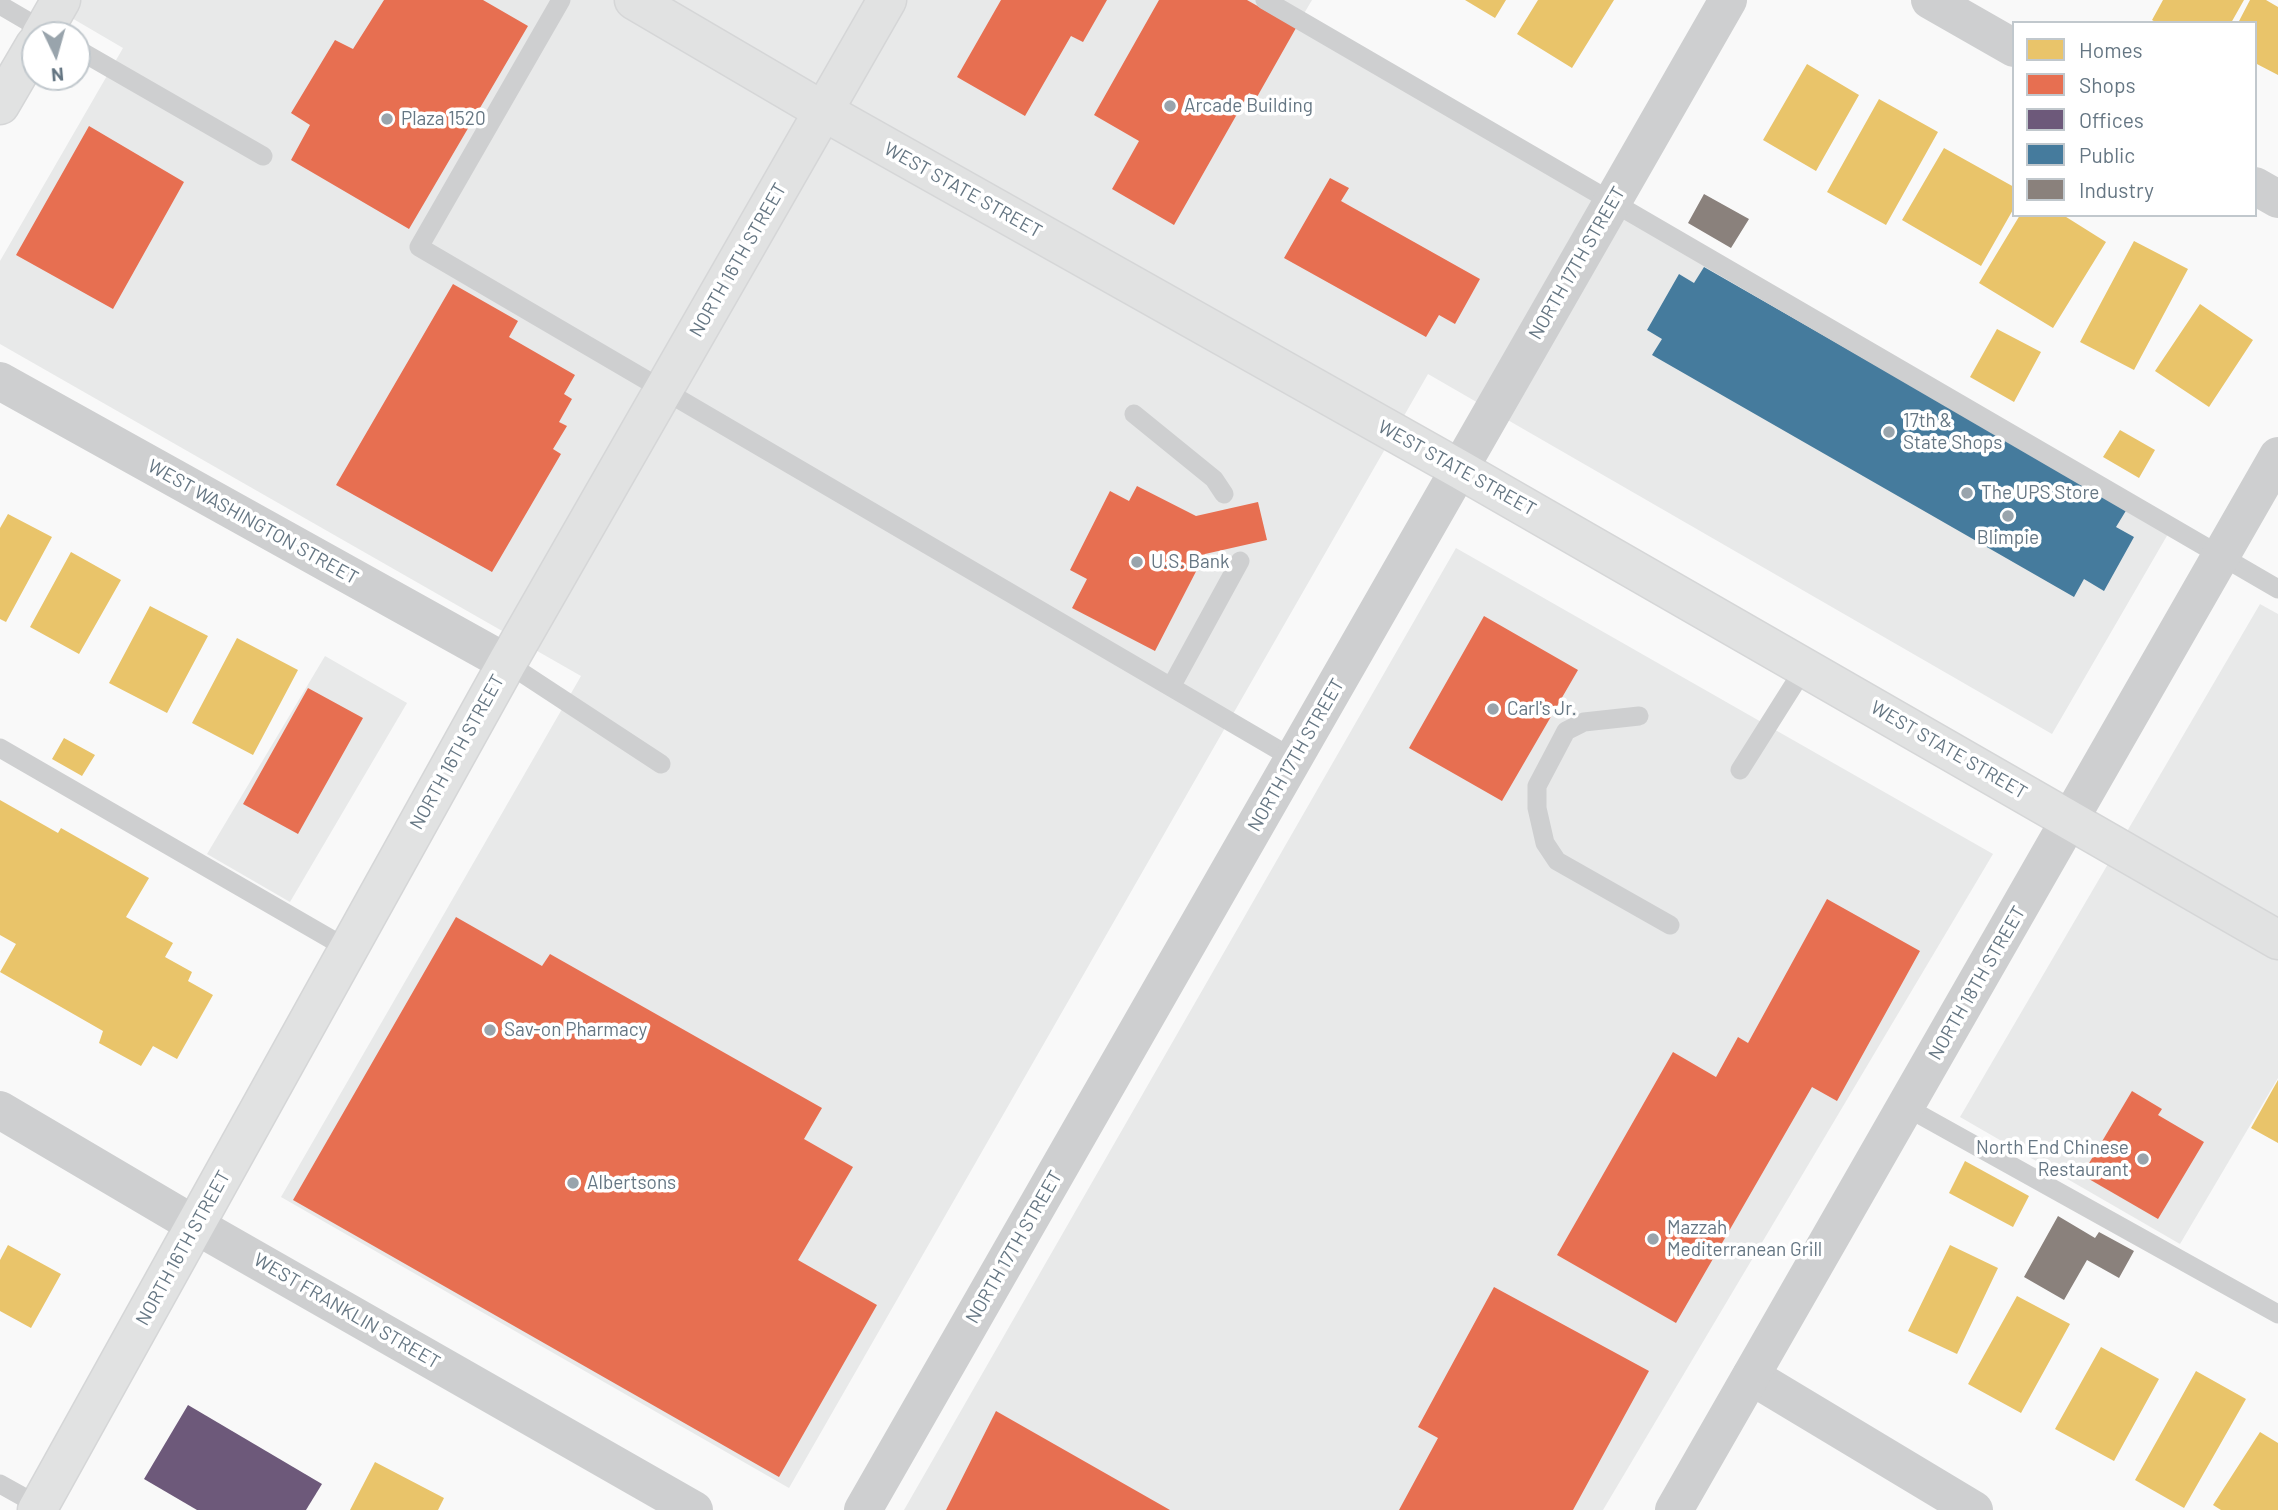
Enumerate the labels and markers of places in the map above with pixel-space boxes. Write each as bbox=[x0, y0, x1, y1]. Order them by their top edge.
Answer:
place label: Arcade Building bbox=[1184, 95, 1313, 117]
marker: Arcade Building bbox=[1162, 98, 1178, 114]
place label: Plaza 1520 bbox=[401, 108, 486, 130]
marker: Plaza 1520 bbox=[379, 111, 395, 127]
place label: 17th & State Shops bbox=[1903, 410, 2002, 454]
marker: 17th & State Shops bbox=[1881, 424, 1897, 440]
place label: The UPS Store bbox=[1981, 482, 2099, 504]
marker: The UPS Store bbox=[1959, 485, 1975, 501]
marker: Blimpie bbox=[2000, 508, 2016, 524]
place label: Blimpie bbox=[1977, 527, 2039, 549]
place label: U.S. Bank bbox=[1151, 551, 1229, 573]
marker: U.S. Bank bbox=[1129, 554, 1145, 570]
place label: Carl's Jr. bbox=[1507, 698, 1577, 720]
marker: Carl's Jr. bbox=[1485, 701, 1501, 717]
place label: Sav-on Pharmacy bbox=[504, 1019, 647, 1041]
marker: Sav-on Pharmacy bbox=[482, 1022, 498, 1038]
place label: North End Chinese Restaurant bbox=[1976, 1137, 2129, 1181]
marker: North End Chinese Restaurant bbox=[2135, 1151, 2151, 1167]
place label: Albertsons bbox=[587, 1172, 676, 1194]
marker: Albertsons bbox=[565, 1175, 581, 1191]
place label: Mazzah Mediterranean Grill bbox=[1667, 1217, 1822, 1261]
marker: Mazzah Mediterranean Grill bbox=[1645, 1231, 1661, 1247]

